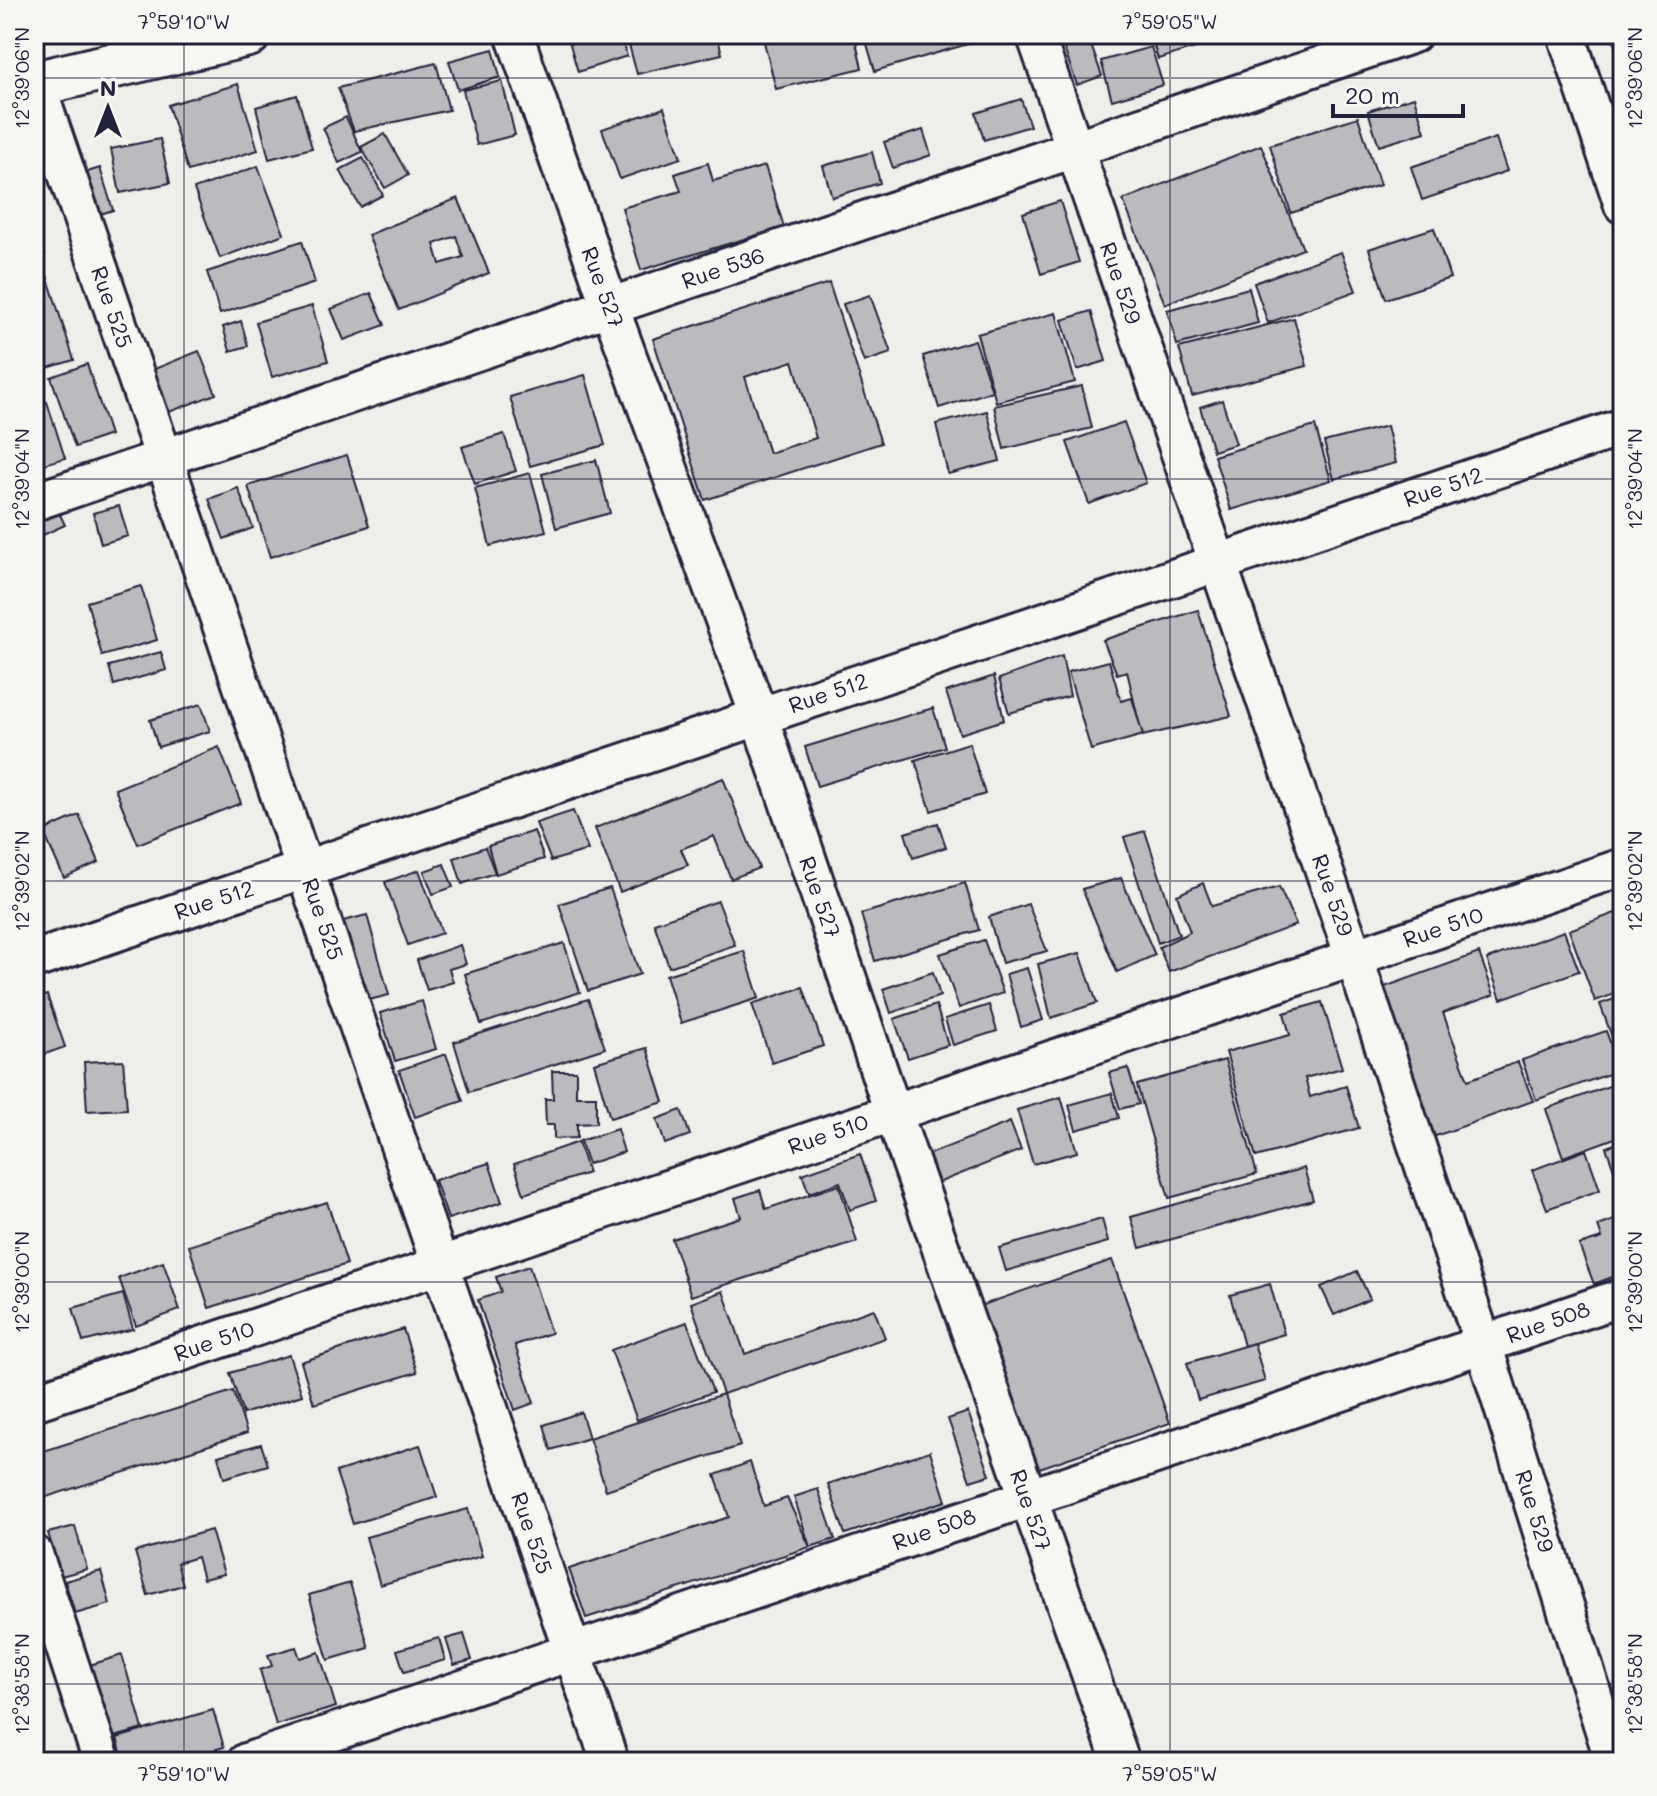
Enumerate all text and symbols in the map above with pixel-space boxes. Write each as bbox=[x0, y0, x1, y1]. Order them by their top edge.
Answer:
text: 7°59'10"W bbox=[138, 8, 230, 34]
text: 7°59'05"W bbox=[1122, 8, 1218, 34]
text: 12°39'06"N bbox=[8, 27, 34, 129]
text: 12°39'06"N bbox=[1621, 27, 1647, 129]
north arrow bbox=[68, 68, 148, 148]
scale bar bbox=[1333, 68, 1463, 118]
text: N bbox=[100, 73, 116, 102]
text: 20 m bbox=[1345, 79, 1400, 110]
street label: Rue 529 bbox=[1094, 238, 1149, 328]
street label: Rue 536 bbox=[678, 240, 768, 295]
street label: Rue 527 bbox=[575, 242, 631, 331]
street label: Rue 525 bbox=[85, 262, 140, 352]
text: 12°39'04"N bbox=[8, 428, 34, 530]
text: 12°39'04"N bbox=[1621, 428, 1647, 530]
street label: Rue 512 bbox=[1399, 460, 1486, 514]
street label: Rue 512 bbox=[784, 666, 871, 720]
text: 12°39'02"N bbox=[8, 830, 34, 932]
text: 12°39'02"N bbox=[1621, 830, 1647, 932]
street label: Rue 529 bbox=[1306, 850, 1361, 940]
street label: Rue 527 bbox=[793, 852, 848, 941]
street label: Rue 512 bbox=[171, 873, 257, 926]
street label: Rue 525 bbox=[296, 874, 351, 964]
street label: Rue 510 bbox=[1399, 899, 1487, 954]
street label: Rue 510 bbox=[784, 1106, 872, 1161]
text: 12°39'00"N bbox=[8, 1231, 34, 1333]
text: 12°39'00"N bbox=[1621, 1231, 1647, 1333]
street label: Rue 508 bbox=[1502, 1294, 1593, 1349]
street label: Rue 510 bbox=[170, 1313, 258, 1368]
street label: Rue 527 bbox=[1004, 1465, 1059, 1554]
street label: Rue 529 bbox=[1509, 1466, 1562, 1556]
street label: Rue 525 bbox=[505, 1488, 560, 1578]
street label: Rue 508 bbox=[888, 1501, 979, 1556]
text: 12°38'58"N bbox=[8, 1633, 34, 1735]
text: 12°38'58"N bbox=[1621, 1633, 1647, 1735]
text: 7°59'10"W bbox=[138, 1760, 230, 1786]
text: 7°59'05"W bbox=[1122, 1760, 1218, 1786]

